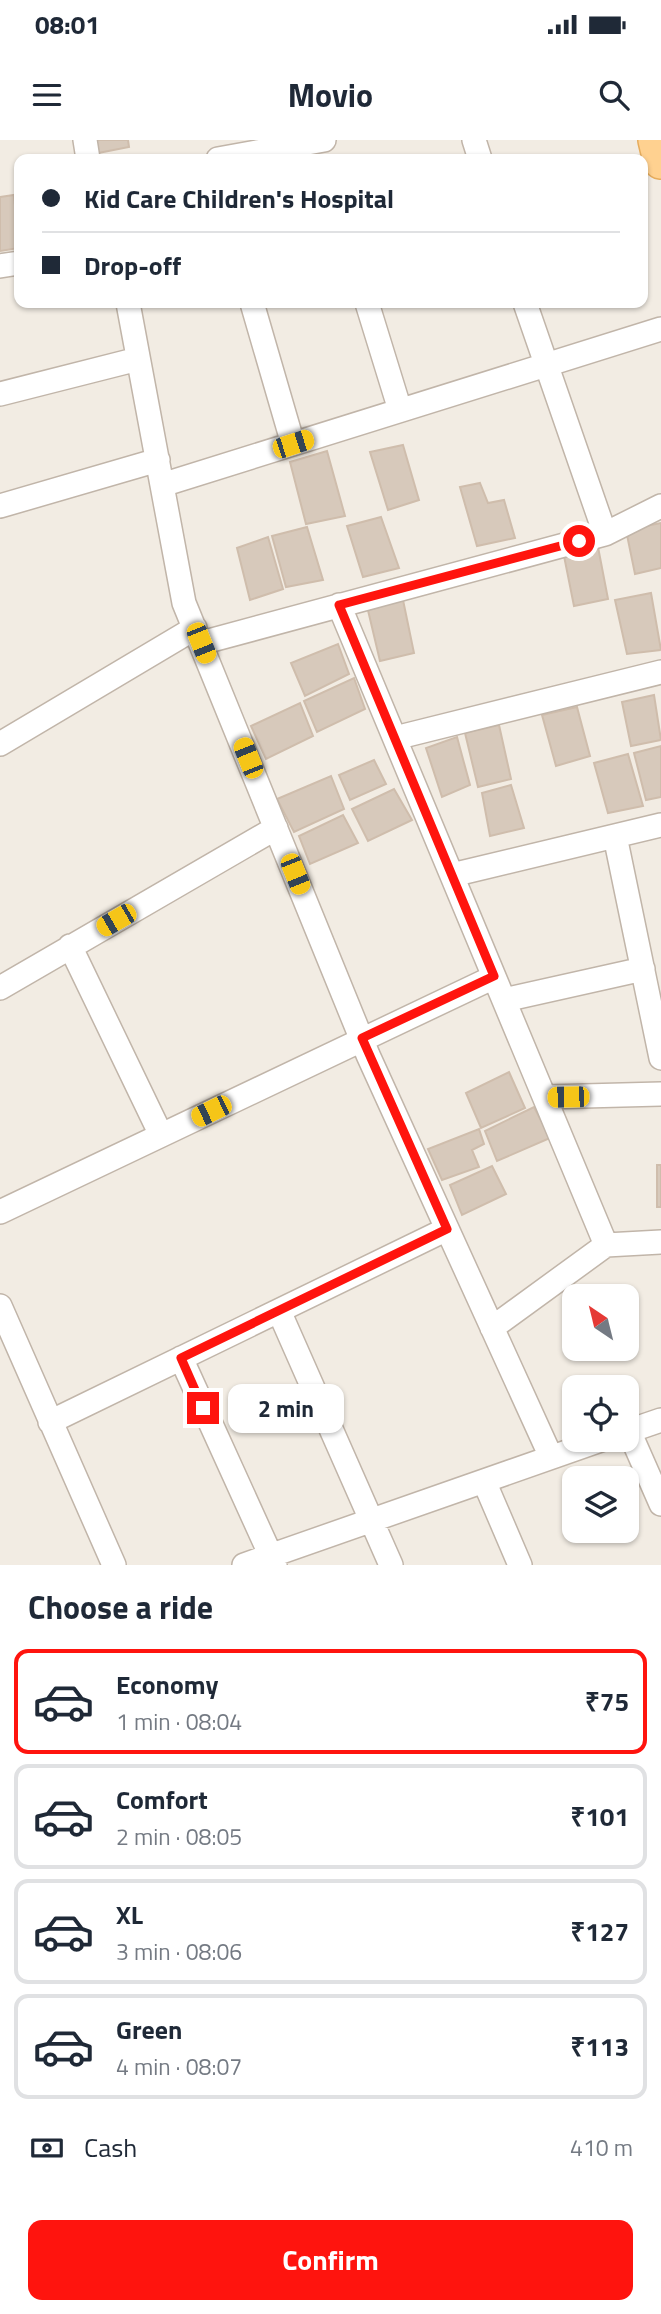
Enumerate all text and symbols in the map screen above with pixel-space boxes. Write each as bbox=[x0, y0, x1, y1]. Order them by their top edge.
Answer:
text: 08:01 bbox=[35, 5, 100, 44]
text: Movio bbox=[288, 71, 373, 119]
icon: menu bbox=[28, 76, 66, 114]
icon: search bbox=[595, 76, 633, 114]
text: Kid Care Children's Hospital bbox=[84, 179, 394, 218]
text: Drop-off bbox=[84, 246, 181, 285]
car bbox=[270, 428, 317, 460]
route start bbox=[563, 525, 595, 557]
car bbox=[184, 620, 219, 666]
car bbox=[231, 735, 266, 781]
car bbox=[278, 851, 313, 897]
car bbox=[93, 900, 140, 940]
car bbox=[547, 1086, 590, 1108]
car bbox=[188, 1092, 235, 1130]
north arrow bbox=[562, 1284, 639, 1362]
map controls bbox=[562, 1284, 639, 1543]
button: locate bbox=[562, 1375, 639, 1452]
callout: 2 min bbox=[228, 1384, 343, 1432]
text: 2 min bbox=[258, 1391, 314, 1426]
route end bbox=[187, 1392, 219, 1424]
button: layers bbox=[562, 1466, 639, 1543]
text: Choose a ride bbox=[28, 1583, 213, 1631]
text: Economy bbox=[116, 1665, 218, 1704]
icon: car bbox=[32, 1670, 95, 1733]
text: ₹75 bbox=[585, 1682, 629, 1721]
text: 1 min · 08:04 bbox=[116, 1704, 242, 1739]
text: Comfort bbox=[116, 1780, 208, 1819]
icon: car bbox=[32, 1785, 95, 1848]
text: ₹101 bbox=[570, 1797, 629, 1836]
text: 2 min · 08:05 bbox=[116, 1819, 242, 1854]
text: XL bbox=[116, 1895, 143, 1934]
icon: car bbox=[32, 1900, 95, 1963]
text: ₹127 bbox=[570, 1912, 629, 1951]
text: 3 min · 08:06 bbox=[116, 1934, 242, 1969]
text: Green bbox=[116, 2010, 182, 2049]
icon: car bbox=[32, 2015, 95, 2078]
text: ₹113 bbox=[570, 2027, 629, 2066]
text: 4 min · 08:07 bbox=[116, 2049, 242, 2084]
text: Cash bbox=[84, 2128, 137, 2167]
icon: cash bbox=[28, 2129, 66, 2167]
text: 410 m bbox=[570, 2130, 633, 2165]
button: Confirm bbox=[28, 2220, 633, 2300]

